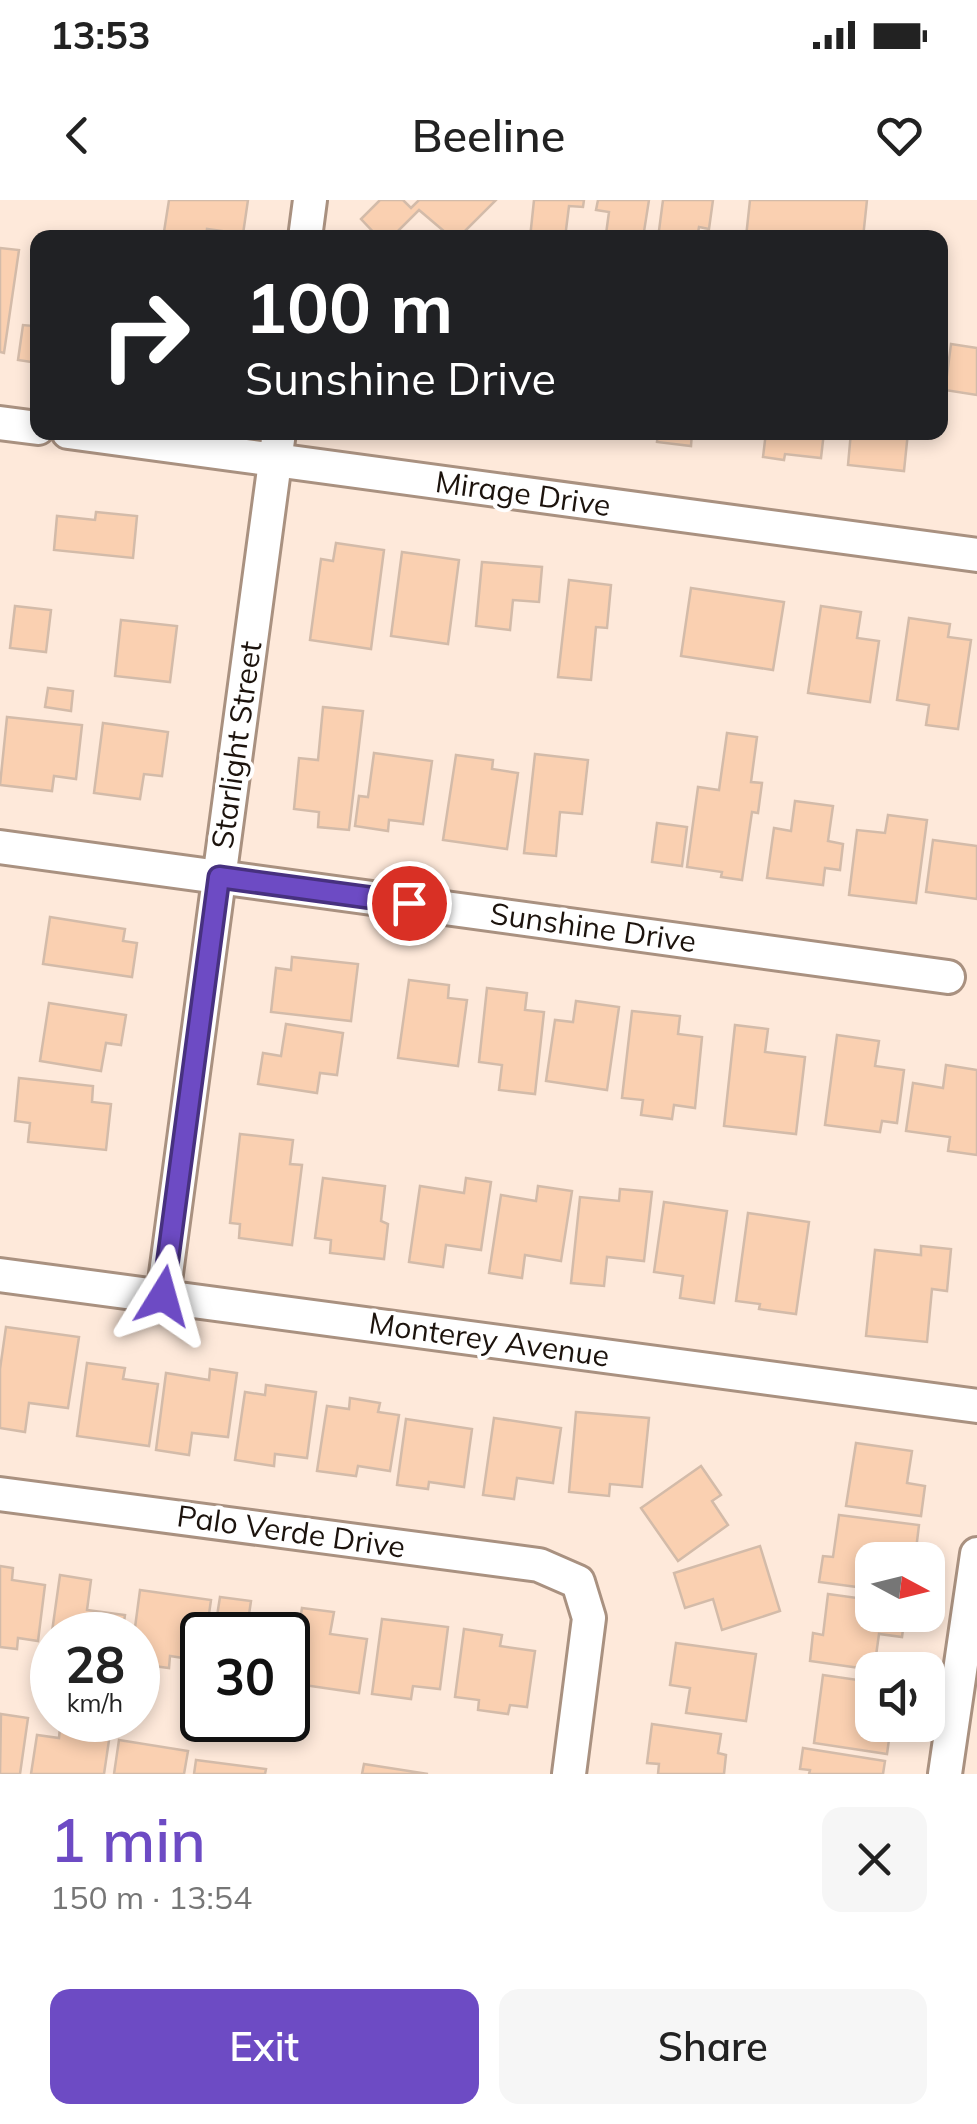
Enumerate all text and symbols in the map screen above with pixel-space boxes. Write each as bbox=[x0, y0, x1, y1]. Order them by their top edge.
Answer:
text: 13:53 bbox=[50, 11, 151, 59]
text: Beeline bbox=[412, 107, 565, 163]
icon: back bbox=[50, 108, 105, 163]
icon: heart bbox=[872, 108, 927, 163]
text: 100 m bbox=[245, 263, 453, 351]
icon: right bbox=[80, 270, 210, 400]
text: Sunshine Drive bbox=[245, 350, 556, 406]
street label: Mirage Drive bbox=[433, 462, 613, 524]
street label: Starlight Street bbox=[203, 639, 269, 851]
pin bbox=[367, 861, 452, 946]
icon: arrive bbox=[382, 876, 437, 931]
street label: Sunshine Drive bbox=[488, 894, 698, 960]
position arrow bbox=[111, 1244, 215, 1348]
street label: Monterey Avenue bbox=[367, 1303, 612, 1375]
street label: Palo Verde Drive bbox=[175, 1496, 408, 1566]
north arrow bbox=[855, 1542, 945, 1632]
map controls bbox=[855, 1542, 945, 1742]
speed limit sign: 30 bbox=[180, 1612, 310, 1742]
text: 28 bbox=[65, 1633, 125, 1696]
button: sound bbox=[855, 1652, 945, 1742]
text: km/h bbox=[67, 1687, 123, 1718]
text: 1 min bbox=[50, 1802, 206, 1877]
button: close bbox=[822, 1807, 927, 1912]
text: 150 m · 13:54 bbox=[50, 1877, 252, 1917]
button: Exit bbox=[50, 1989, 479, 2104]
button: Share bbox=[499, 1989, 927, 2104]

